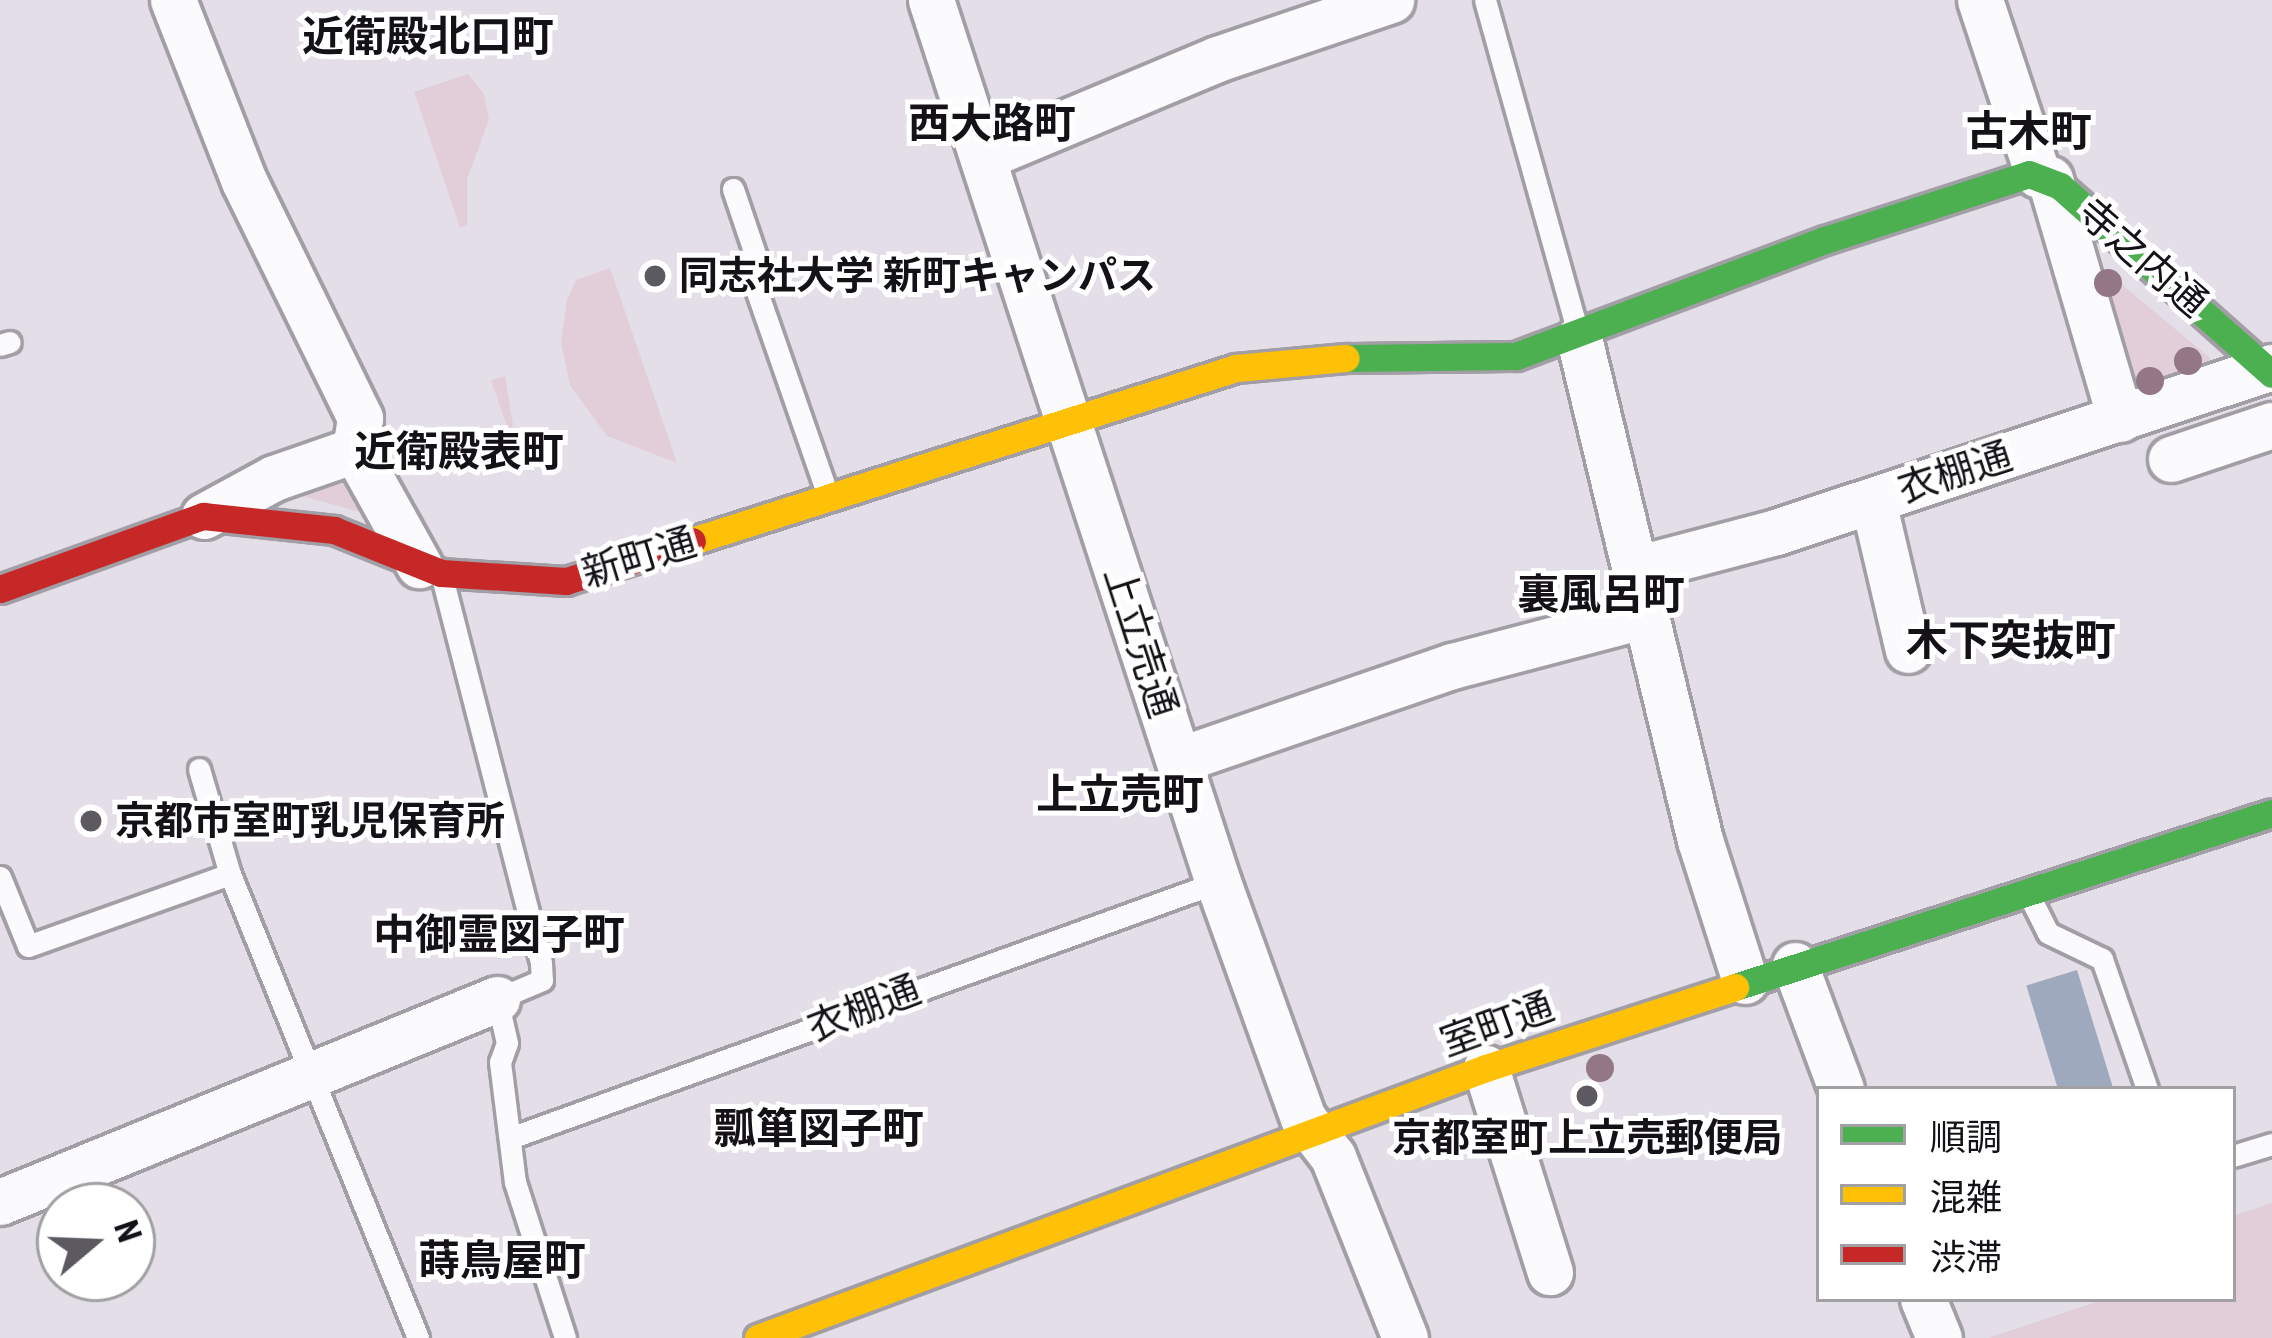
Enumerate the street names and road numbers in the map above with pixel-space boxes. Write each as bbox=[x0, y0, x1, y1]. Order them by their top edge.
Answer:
street label: 寺之内通 bbox=[2068, 189, 2216, 327]
street label: 衣棚通 bbox=[1892, 433, 2018, 513]
street label: 新町通 bbox=[576, 519, 702, 597]
street label: 上立売通 bbox=[1094, 561, 1186, 723]
street label: 衣棚通 bbox=[801, 966, 927, 1052]
street label: 室町通 bbox=[1434, 983, 1560, 1067]

